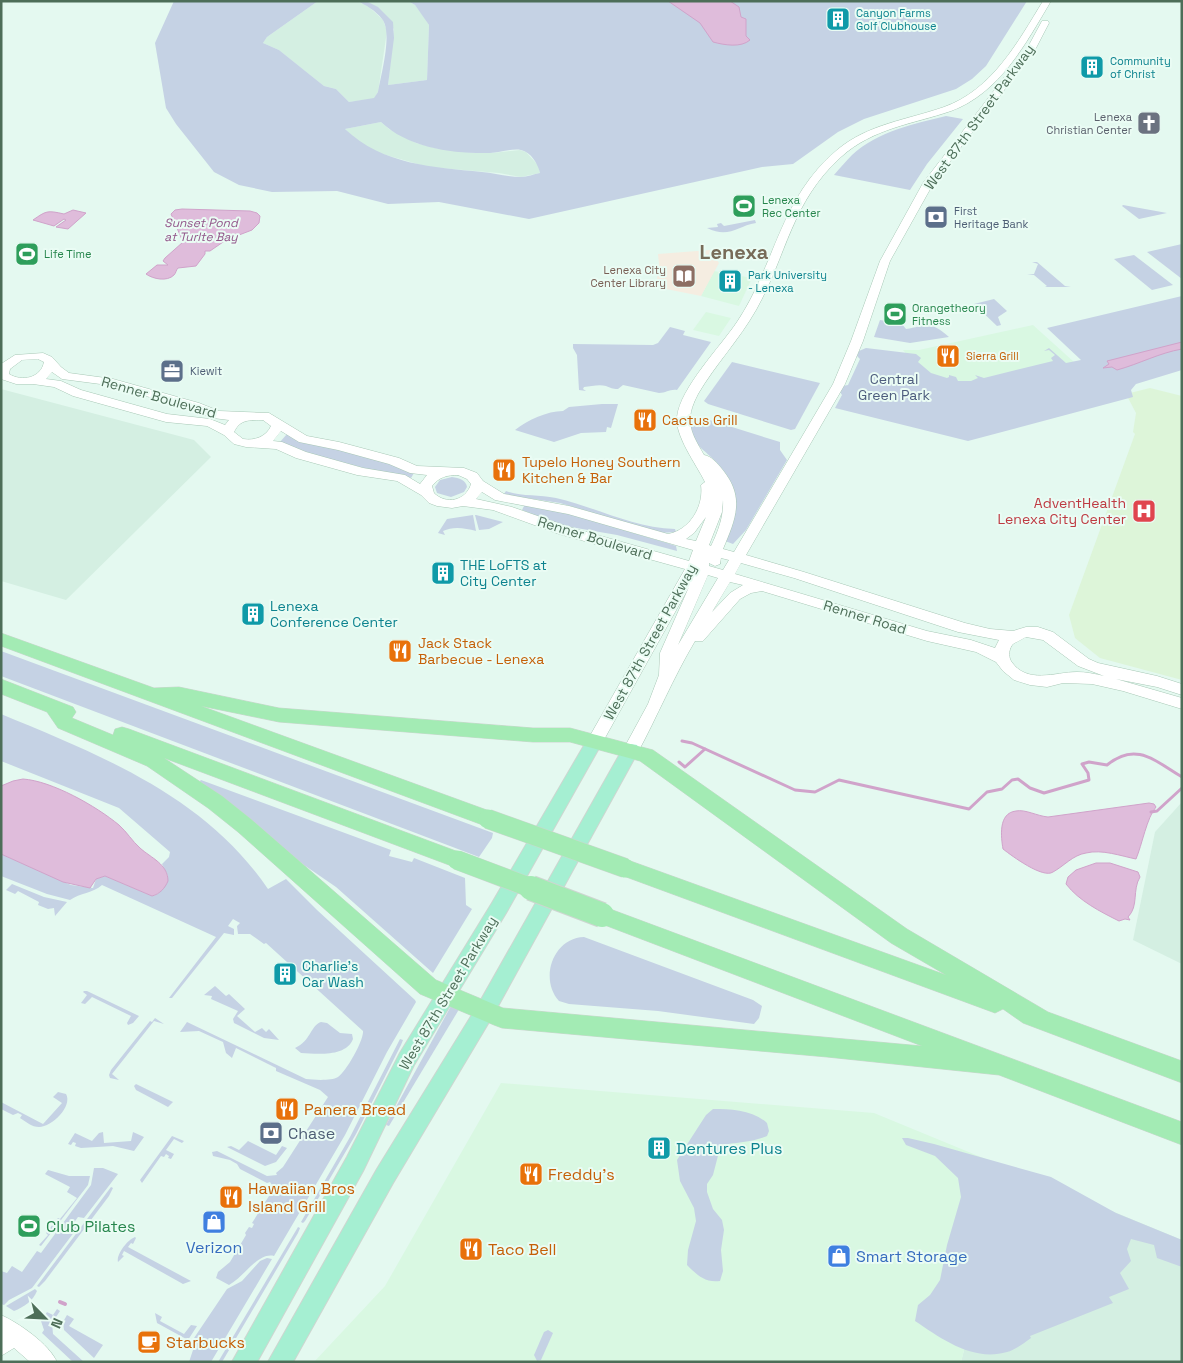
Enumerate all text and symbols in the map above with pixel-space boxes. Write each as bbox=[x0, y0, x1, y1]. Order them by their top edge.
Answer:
building icon: Canyon Farms Golf Clubhouse bbox=[825, 6, 851, 32]
place label: Canyon Farms Golf Clubhouse bbox=[856, 6, 937, 33]
street label: West 87th Street Parkway bbox=[920, 41, 1038, 193]
building icon: Community of Christ bbox=[1079, 54, 1105, 80]
place label: Community of Christ bbox=[1110, 54, 1171, 81]
place label: Lenexa Christian Center bbox=[1046, 110, 1133, 137]
church icon: Lenexa Christian Center bbox=[1136, 110, 1162, 136]
sports icon: Lenexa Rec Center bbox=[731, 193, 757, 219]
place label: Lenexa Rec Center bbox=[762, 193, 821, 220]
bank icon: First Heritage Bank bbox=[923, 204, 949, 230]
place label: First Heritage Bank bbox=[954, 204, 1029, 231]
water label: Sunset Pond at Turlte Bay bbox=[164, 215, 239, 245]
district label: Lenexa bbox=[700, 239, 769, 265]
sports icon: Life Time bbox=[14, 241, 40, 267]
place label: Life Time bbox=[44, 247, 91, 261]
place label: Lenexa City Center Library bbox=[591, 263, 666, 290]
library icon: Lenexa City Center Library bbox=[671, 263, 697, 289]
building icon: Park University - Lenexa bbox=[717, 268, 743, 294]
place label: Park University - Lenexa bbox=[748, 268, 827, 295]
sports icon: Orangetheory Fitness bbox=[882, 301, 908, 327]
place label: Orangetheory Fitness bbox=[912, 301, 986, 328]
restaurant icon: Sierra Grill bbox=[935, 343, 961, 369]
place label: Sierra Grill bbox=[966, 349, 1019, 363]
office icon: Kiewit bbox=[159, 358, 185, 384]
place label: Kiewit bbox=[190, 364, 222, 378]
park label: Central Green Park bbox=[858, 370, 931, 404]
street label: Renner Boulevard bbox=[99, 372, 219, 422]
restaurant icon: Cactus Grill bbox=[632, 407, 658, 433]
place label: Cactus Grill bbox=[662, 411, 738, 429]
place label: Tupelo Honey Southern Kitchen & Bar bbox=[522, 453, 681, 487]
restaurant icon: Tupelo Honey Southern Kitchen & Bar bbox=[491, 457, 517, 483]
place label: AdventHealth Lenexa City Center bbox=[997, 494, 1126, 528]
hospital icon: AdventHealth Lenexa City Center bbox=[1131, 498, 1157, 524]
street label: Renner Boulevard bbox=[536, 512, 654, 564]
place label: THE LoFTS at City Center bbox=[460, 556, 547, 590]
building icon: THE LoFTS at City Center bbox=[430, 560, 456, 586]
street label: West 87th Street Parkway bbox=[600, 561, 700, 723]
street label: Renner Road bbox=[821, 596, 909, 638]
place label: Lenexa Conference Center bbox=[270, 597, 398, 631]
building icon: Lenexa Conference Center bbox=[240, 601, 266, 627]
place label: Jack Stack Barbecue - Lenexa bbox=[418, 634, 544, 668]
restaurant icon: Jack Stack Barbecue - Lenexa bbox=[387, 638, 413, 664]
street label: West 87th Street Parkway bbox=[395, 913, 501, 1073]
place label: Charlie's Car Wash bbox=[302, 957, 364, 991]
building icon: Charlie's Car Wash bbox=[272, 961, 298, 987]
restaurant icon: Panera Bread bbox=[274, 1096, 300, 1122]
place label: Panera Bread bbox=[304, 1099, 406, 1120]
bank icon: Chase bbox=[258, 1120, 284, 1146]
place label: Chase bbox=[288, 1123, 335, 1144]
building icon: Dentures Plus bbox=[646, 1135, 672, 1161]
place label: Dentures Plus bbox=[676, 1138, 782, 1159]
restaurant icon: Freddy's bbox=[518, 1161, 544, 1187]
place label: Freddy's bbox=[548, 1164, 615, 1185]
place label: Hawaiian Bros Island Grill bbox=[248, 1178, 355, 1217]
restaurant icon: Hawaiian Bros Island Grill bbox=[218, 1184, 244, 1210]
shop icon: Verizon bbox=[201, 1209, 227, 1235]
sports icon: Club Pilates bbox=[16, 1213, 42, 1239]
place label: Club Pilates bbox=[46, 1216, 136, 1237]
restaurant icon: Taco Bell bbox=[458, 1236, 484, 1262]
place label: Verizon bbox=[186, 1237, 242, 1258]
place label: Taco Bell bbox=[488, 1239, 556, 1260]
shop icon: Smart Storage bbox=[826, 1243, 852, 1269]
place label: Smart Storage bbox=[856, 1246, 968, 1267]
north arrow bbox=[20, 1293, 70, 1343]
text: N bbox=[47, 1315, 67, 1331]
cafe icon: Starbucks bbox=[136, 1329, 162, 1355]
place label: Starbucks bbox=[166, 1332, 245, 1353]

